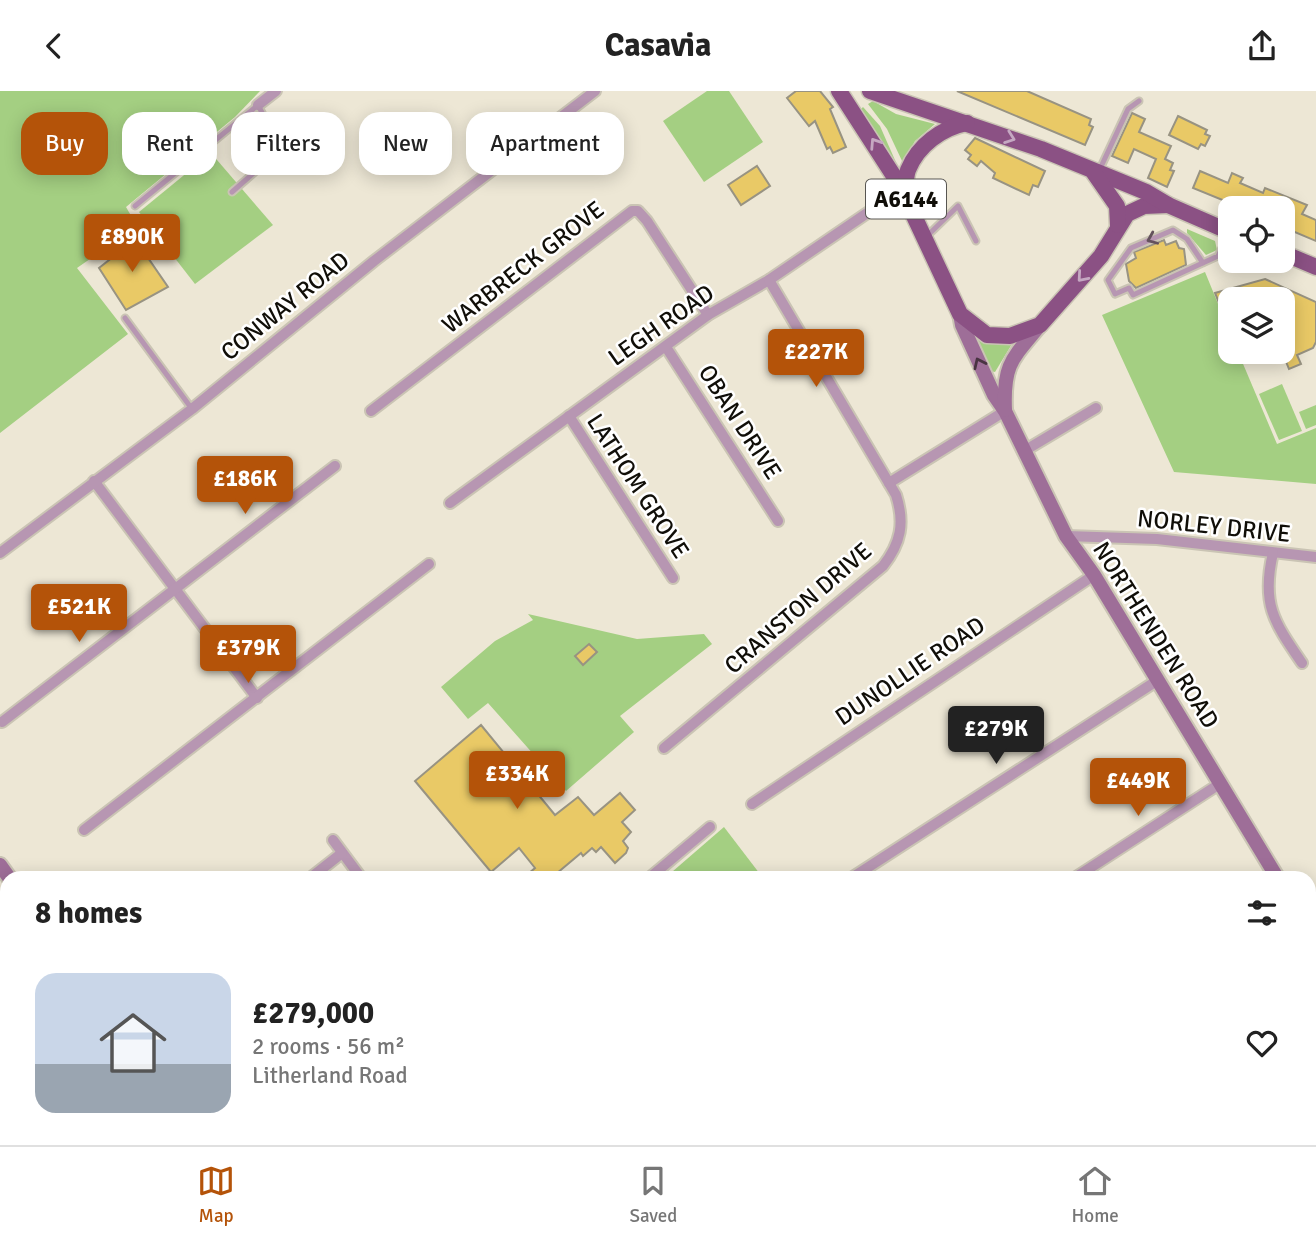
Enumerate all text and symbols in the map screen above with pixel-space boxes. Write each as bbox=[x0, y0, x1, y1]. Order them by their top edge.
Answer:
text: Casavia bbox=[605, 26, 711, 65]
icon: back bbox=[35, 27, 73, 65]
icon: share bbox=[1243, 27, 1281, 65]
chip: Buy bbox=[21, 112, 108, 175]
chip: Rent bbox=[122, 112, 217, 175]
chip: Filters bbox=[231, 112, 345, 175]
chip: New bbox=[359, 112, 452, 175]
chip: Apartment bbox=[466, 112, 624, 175]
one-way arrow bbox=[1004, 129, 1016, 143]
one-way arrow bbox=[871, 138, 883, 151]
road number: A6144 bbox=[866, 179, 946, 219]
street label: WARBRECK GROVE bbox=[436, 194, 610, 340]
map controls bbox=[1218, 196, 1295, 364]
button: locate bbox=[1218, 196, 1295, 273]
pin: £890K bbox=[83, 215, 181, 274]
text: £890K bbox=[100, 222, 164, 251]
one-way arrow bbox=[1147, 231, 1159, 245]
street label: CONWAY ROAD bbox=[215, 245, 355, 367]
one-way arrow bbox=[1078, 269, 1090, 282]
street label: LEGH ROAD bbox=[602, 278, 720, 372]
button: layers bbox=[1218, 287, 1295, 364]
pin: £227K bbox=[767, 329, 865, 389]
text: £227K bbox=[784, 337, 848, 366]
one-way arrow bbox=[973, 358, 987, 371]
street label: OBAN DRIVE bbox=[692, 359, 788, 485]
street label: LATHOM GROVE bbox=[580, 408, 696, 564]
pin: £186K bbox=[196, 457, 294, 516]
text: £186K bbox=[213, 464, 277, 493]
street label: NORLEY DRIVE bbox=[1136, 503, 1292, 549]
street label: CRANSTON DRIVE bbox=[718, 536, 878, 680]
street label: NORTHENDEN ROAD bbox=[1086, 536, 1226, 734]
pin: £521K bbox=[30, 585, 128, 644]
text: £521K bbox=[47, 592, 111, 621]
street label: DUNOLLIE ROAD bbox=[829, 610, 991, 732]
pin: £379K bbox=[199, 625, 297, 685]
text: £379K bbox=[216, 633, 280, 662]
pin: £279K bbox=[947, 707, 1045, 766]
text: £279K bbox=[964, 714, 1028, 743]
pin: £334K bbox=[468, 751, 566, 811]
text: £334K bbox=[485, 759, 549, 788]
pin: £449K bbox=[1089, 759, 1187, 818]
text: £449K bbox=[1106, 766, 1170, 795]
icon: filters bbox=[1243, 894, 1281, 932]
text: 8 homes bbox=[35, 895, 142, 932]
text: £279,000 bbox=[252, 995, 374, 1032]
icon: home bbox=[91, 1001, 175, 1085]
icon: heart bbox=[1243, 1024, 1281, 1062]
text: 2 rooms · 56 m² bbox=[252, 1032, 405, 1061]
text: Litherland Road bbox=[252, 1061, 408, 1090]
tab: Map bbox=[197, 1162, 235, 1228]
tab: Saved bbox=[629, 1162, 677, 1228]
tab: Home bbox=[1072, 1162, 1119, 1228]

